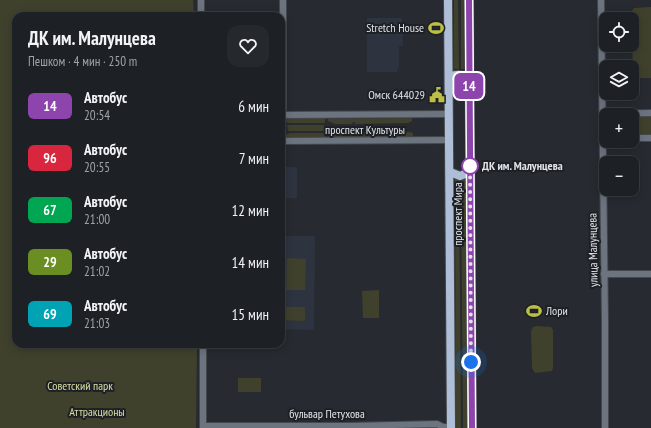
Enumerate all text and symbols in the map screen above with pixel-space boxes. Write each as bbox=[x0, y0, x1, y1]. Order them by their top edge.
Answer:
map controls bbox=[599, 12, 639, 196]
button: locate bbox=[599, 12, 639, 52]
sports icon: Stretch House bbox=[427, 19, 445, 37]
place label: Stretch House bbox=[366, 20, 424, 35]
button: heart bbox=[227, 25, 269, 67]
text: ДК им. Малунцева bbox=[28, 26, 156, 50]
text: Пешком · 4 мин · 250 m bbox=[28, 53, 137, 70]
button: layers bbox=[599, 60, 639, 100]
line badge: 14 bbox=[451, 73, 487, 99]
text: 14 bbox=[462, 77, 476, 95]
public building icon: Омск 644029 bbox=[428, 86, 446, 104]
place label: Омск 644029 bbox=[368, 87, 425, 102]
text: Автобус bbox=[84, 88, 127, 107]
text: 14 bbox=[43, 97, 57, 115]
text: 6 мин bbox=[238, 97, 269, 116]
text: 20:54 bbox=[84, 107, 110, 124]
button: + bbox=[599, 108, 639, 148]
street label: проспект Культуры bbox=[325, 122, 405, 137]
text: Автобус bbox=[84, 140, 127, 159]
text: 96 bbox=[43, 149, 57, 167]
text: 7 мин bbox=[239, 149, 269, 168]
button: − bbox=[599, 156, 639, 196]
marker: ДК им. Малунцева bbox=[461, 157, 479, 175]
place label: ДК им. Малунцева bbox=[482, 158, 563, 173]
text: 20:55 bbox=[84, 159, 110, 176]
street label: проспект Мира bbox=[450, 182, 465, 246]
text: Автобус bbox=[84, 192, 127, 211]
text: 67 bbox=[43, 201, 57, 219]
text: 12 мин bbox=[231, 201, 269, 220]
text: 21:00 bbox=[84, 211, 110, 228]
street label: улица Малунцева bbox=[584, 213, 601, 287]
text: Автобус bbox=[84, 244, 127, 263]
text: 29 bbox=[43, 253, 57, 271]
text: 14 мин bbox=[231, 253, 269, 272]
text: 21:02 bbox=[84, 263, 110, 280]
text: Автобус bbox=[84, 296, 127, 315]
sports icon: Лори bbox=[525, 302, 543, 320]
place label: Лори bbox=[545, 303, 568, 318]
text: 69 bbox=[43, 305, 57, 323]
text: 15 мин bbox=[231, 305, 269, 324]
text: 21:03 bbox=[84, 315, 110, 332]
your location bbox=[461, 352, 481, 372]
park label: Советский парк bbox=[47, 378, 113, 393]
park label: Аттракционы bbox=[69, 404, 125, 419]
street label: бульвар Петухова bbox=[289, 406, 365, 421]

